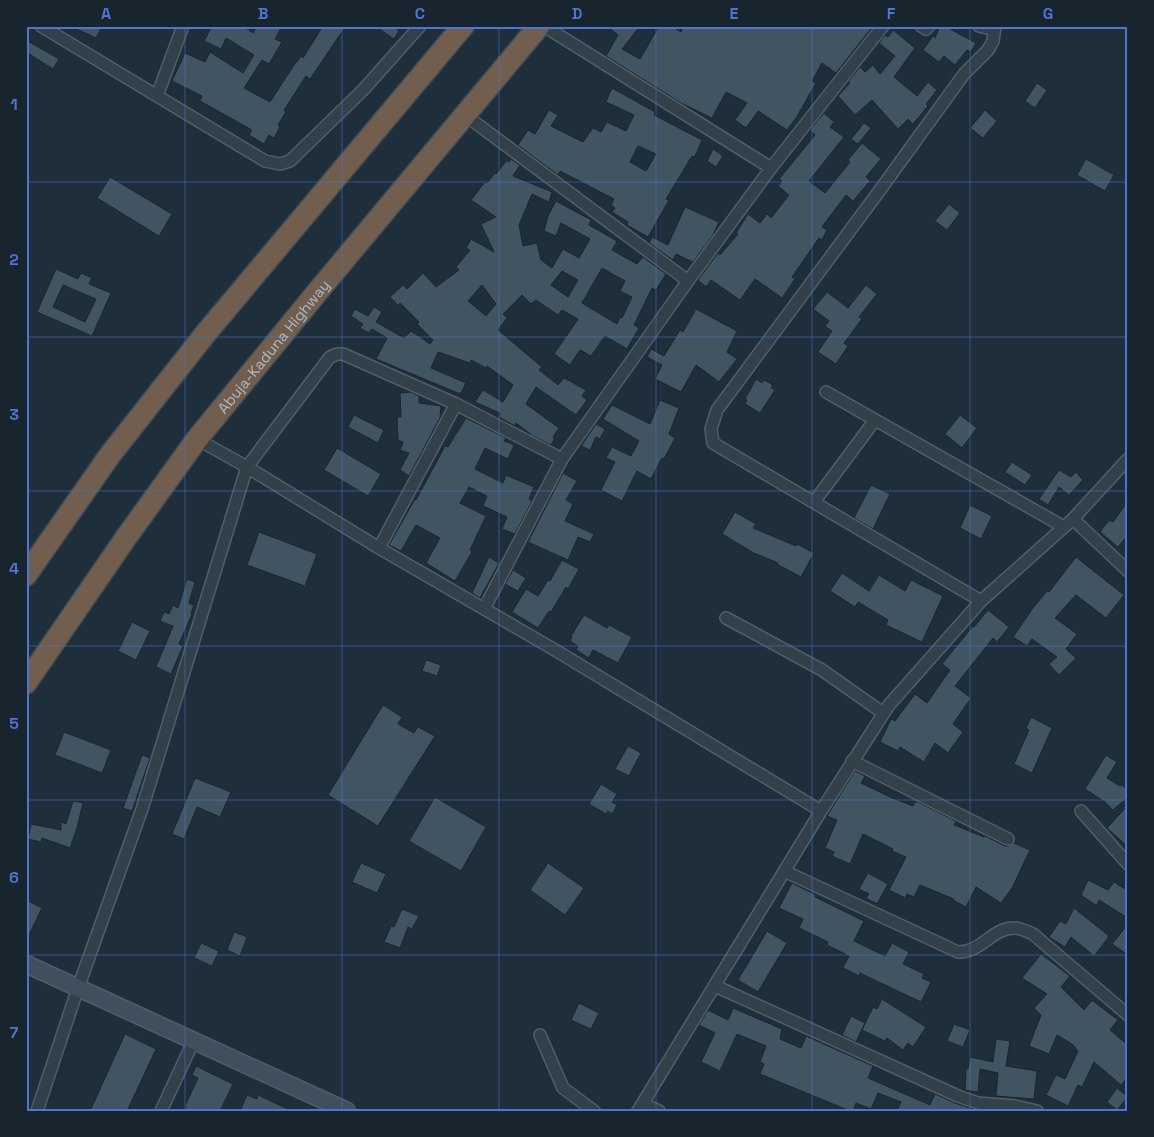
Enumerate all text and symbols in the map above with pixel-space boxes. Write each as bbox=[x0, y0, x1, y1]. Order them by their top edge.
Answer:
text: A bbox=[101, 3, 111, 24]
text: B bbox=[258, 3, 268, 24]
text: C bbox=[415, 3, 425, 24]
text: D bbox=[572, 3, 582, 24]
text: E bbox=[730, 3, 739, 24]
text: F bbox=[887, 3, 896, 24]
text: G bbox=[1043, 3, 1053, 24]
text: 1 bbox=[10, 94, 18, 115]
text: 2 bbox=[9, 249, 19, 270]
street label: Abuja-Kaduna Highway bbox=[213, 275, 333, 417]
text: 3 bbox=[9, 404, 19, 425]
text: 4 bbox=[9, 558, 19, 579]
text: 5 bbox=[9, 713, 19, 734]
text: 6 bbox=[9, 867, 19, 888]
text: 7 bbox=[10, 1022, 19, 1043]

